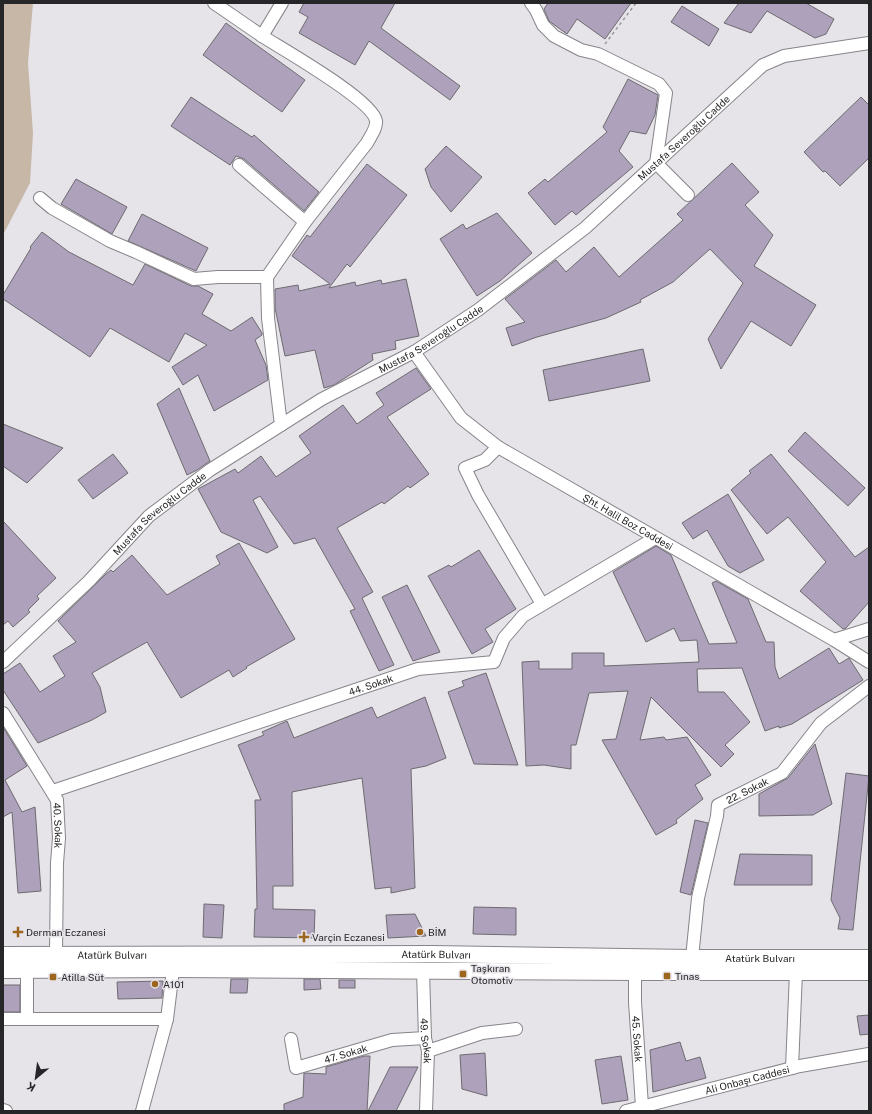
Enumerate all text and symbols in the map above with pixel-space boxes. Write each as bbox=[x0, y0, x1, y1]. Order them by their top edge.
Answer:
street label: Mustafa Severoğlu Cadde bbox=[635, 92, 732, 183]
street label: Mustafa Severoğlu Cadde bbox=[376, 302, 486, 375]
street label: Mustafa Severoğlu Cadde bbox=[110, 469, 208, 557]
street label: Şht. Halil Boz Caddesi bbox=[581, 491, 675, 552]
street label: 44. Sokak bbox=[347, 672, 395, 698]
street label: 22. Sokak bbox=[724, 775, 770, 806]
street label: 40. Sokak bbox=[51, 802, 65, 849]
place label: Derman Eczanesi bbox=[26, 926, 106, 938]
place label: BİM bbox=[428, 926, 446, 938]
marker: Derman Eczanesi bbox=[13, 927, 23, 937]
marker: BİM bbox=[415, 927, 425, 937]
place label: Varçin Eczanesi bbox=[312, 931, 385, 943]
marker: Varçin Eczanesi bbox=[299, 932, 309, 942]
street label: Atatürk Bulvarı bbox=[401, 948, 471, 961]
street label: Atatürk Bulvarı bbox=[77, 949, 147, 961]
street label: Atatürk Bulvarı bbox=[725, 952, 795, 964]
place label: Taşkıran Otomotiv bbox=[471, 962, 513, 986]
marker: Taşkıran Otomotiv bbox=[458, 969, 468, 979]
place label: Tınas bbox=[675, 970, 699, 982]
place label: Atilla Süt bbox=[61, 971, 104, 983]
marker: Tınas bbox=[662, 971, 672, 981]
marker: Atilla Süt bbox=[48, 972, 58, 982]
place label: A101 bbox=[163, 978, 184, 990]
marker: A101 bbox=[150, 979, 160, 989]
street label: 45. Sokak bbox=[630, 1015, 645, 1063]
street label: 49. Sokak bbox=[418, 1018, 434, 1064]
street label: 47. Sokak bbox=[322, 1041, 369, 1066]
north arrow bbox=[16, 1058, 56, 1098]
street label: Ali Onbaşı Caddesi bbox=[703, 1063, 791, 1096]
text: K bbox=[25, 1080, 38, 1094]

